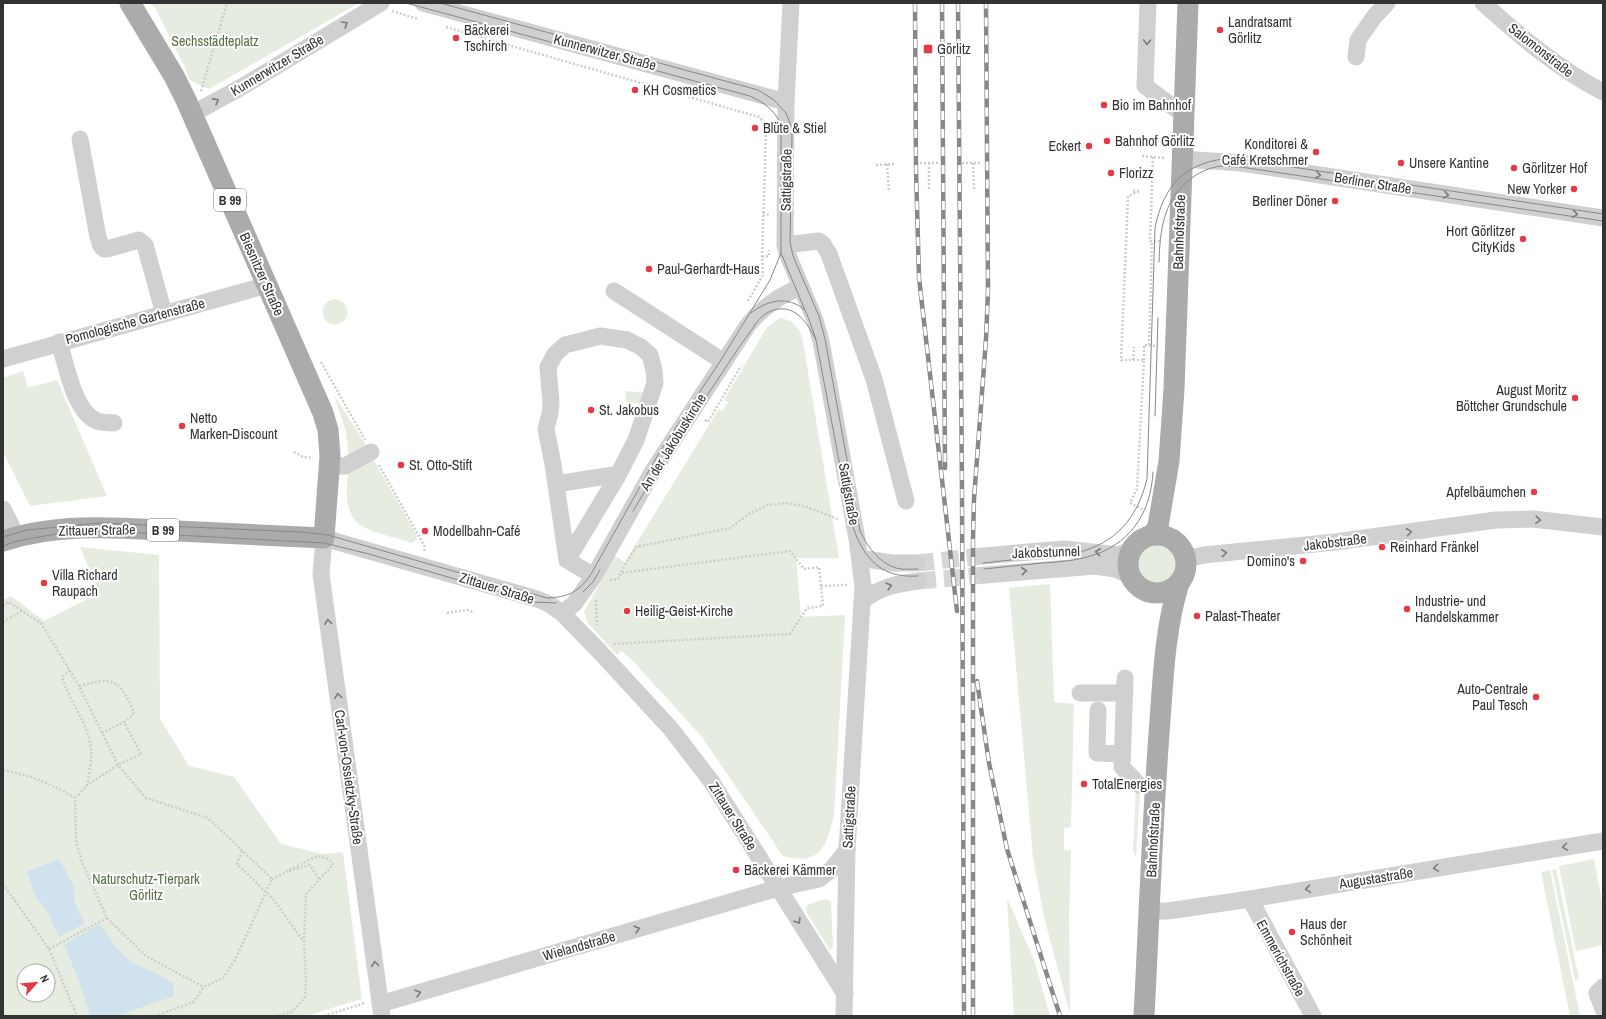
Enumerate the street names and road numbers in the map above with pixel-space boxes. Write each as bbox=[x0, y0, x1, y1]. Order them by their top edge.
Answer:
street label: Salomonstraße bbox=[1505, 19, 1577, 81]
street label: Kunnerwitzer Straße bbox=[227, 30, 327, 100]
street label: Kunnerwitzer Straße bbox=[552, 30, 658, 74]
street label: Sattigstraße bbox=[776, 149, 796, 211]
street label: Berliner Straße bbox=[1333, 168, 1413, 198]
road number: B 99 bbox=[214, 189, 246, 211]
street label: Bahnhofstraße bbox=[1169, 194, 1189, 270]
street label: Biesnitzer Straße bbox=[236, 230, 288, 318]
street label: Pomologische Gartenstraße bbox=[63, 294, 207, 348]
street label: An der Jakobuskirche bbox=[635, 390, 710, 495]
street label: Sattigstraße bbox=[835, 462, 863, 526]
road number: B 99 bbox=[147, 519, 179, 541]
street label: Zittauer Straße bbox=[58, 520, 136, 540]
street label: Jakobstraße bbox=[1303, 529, 1367, 555]
street label: Jakobstunnel bbox=[1012, 542, 1080, 562]
street label: Zittauer Straße bbox=[457, 568, 537, 608]
street label: Carl-von-Ossietzky-Straße bbox=[331, 708, 367, 846]
street label: Zittauer Straße bbox=[705, 778, 761, 854]
street label: Sattigstraße bbox=[838, 785, 860, 849]
street label: Bahnhofstraße bbox=[1142, 802, 1164, 878]
street label: Augustastraße bbox=[1337, 863, 1414, 893]
street label: Emmerichstraße bbox=[1253, 917, 1309, 999]
street label: Wielandstraße bbox=[541, 927, 617, 965]

